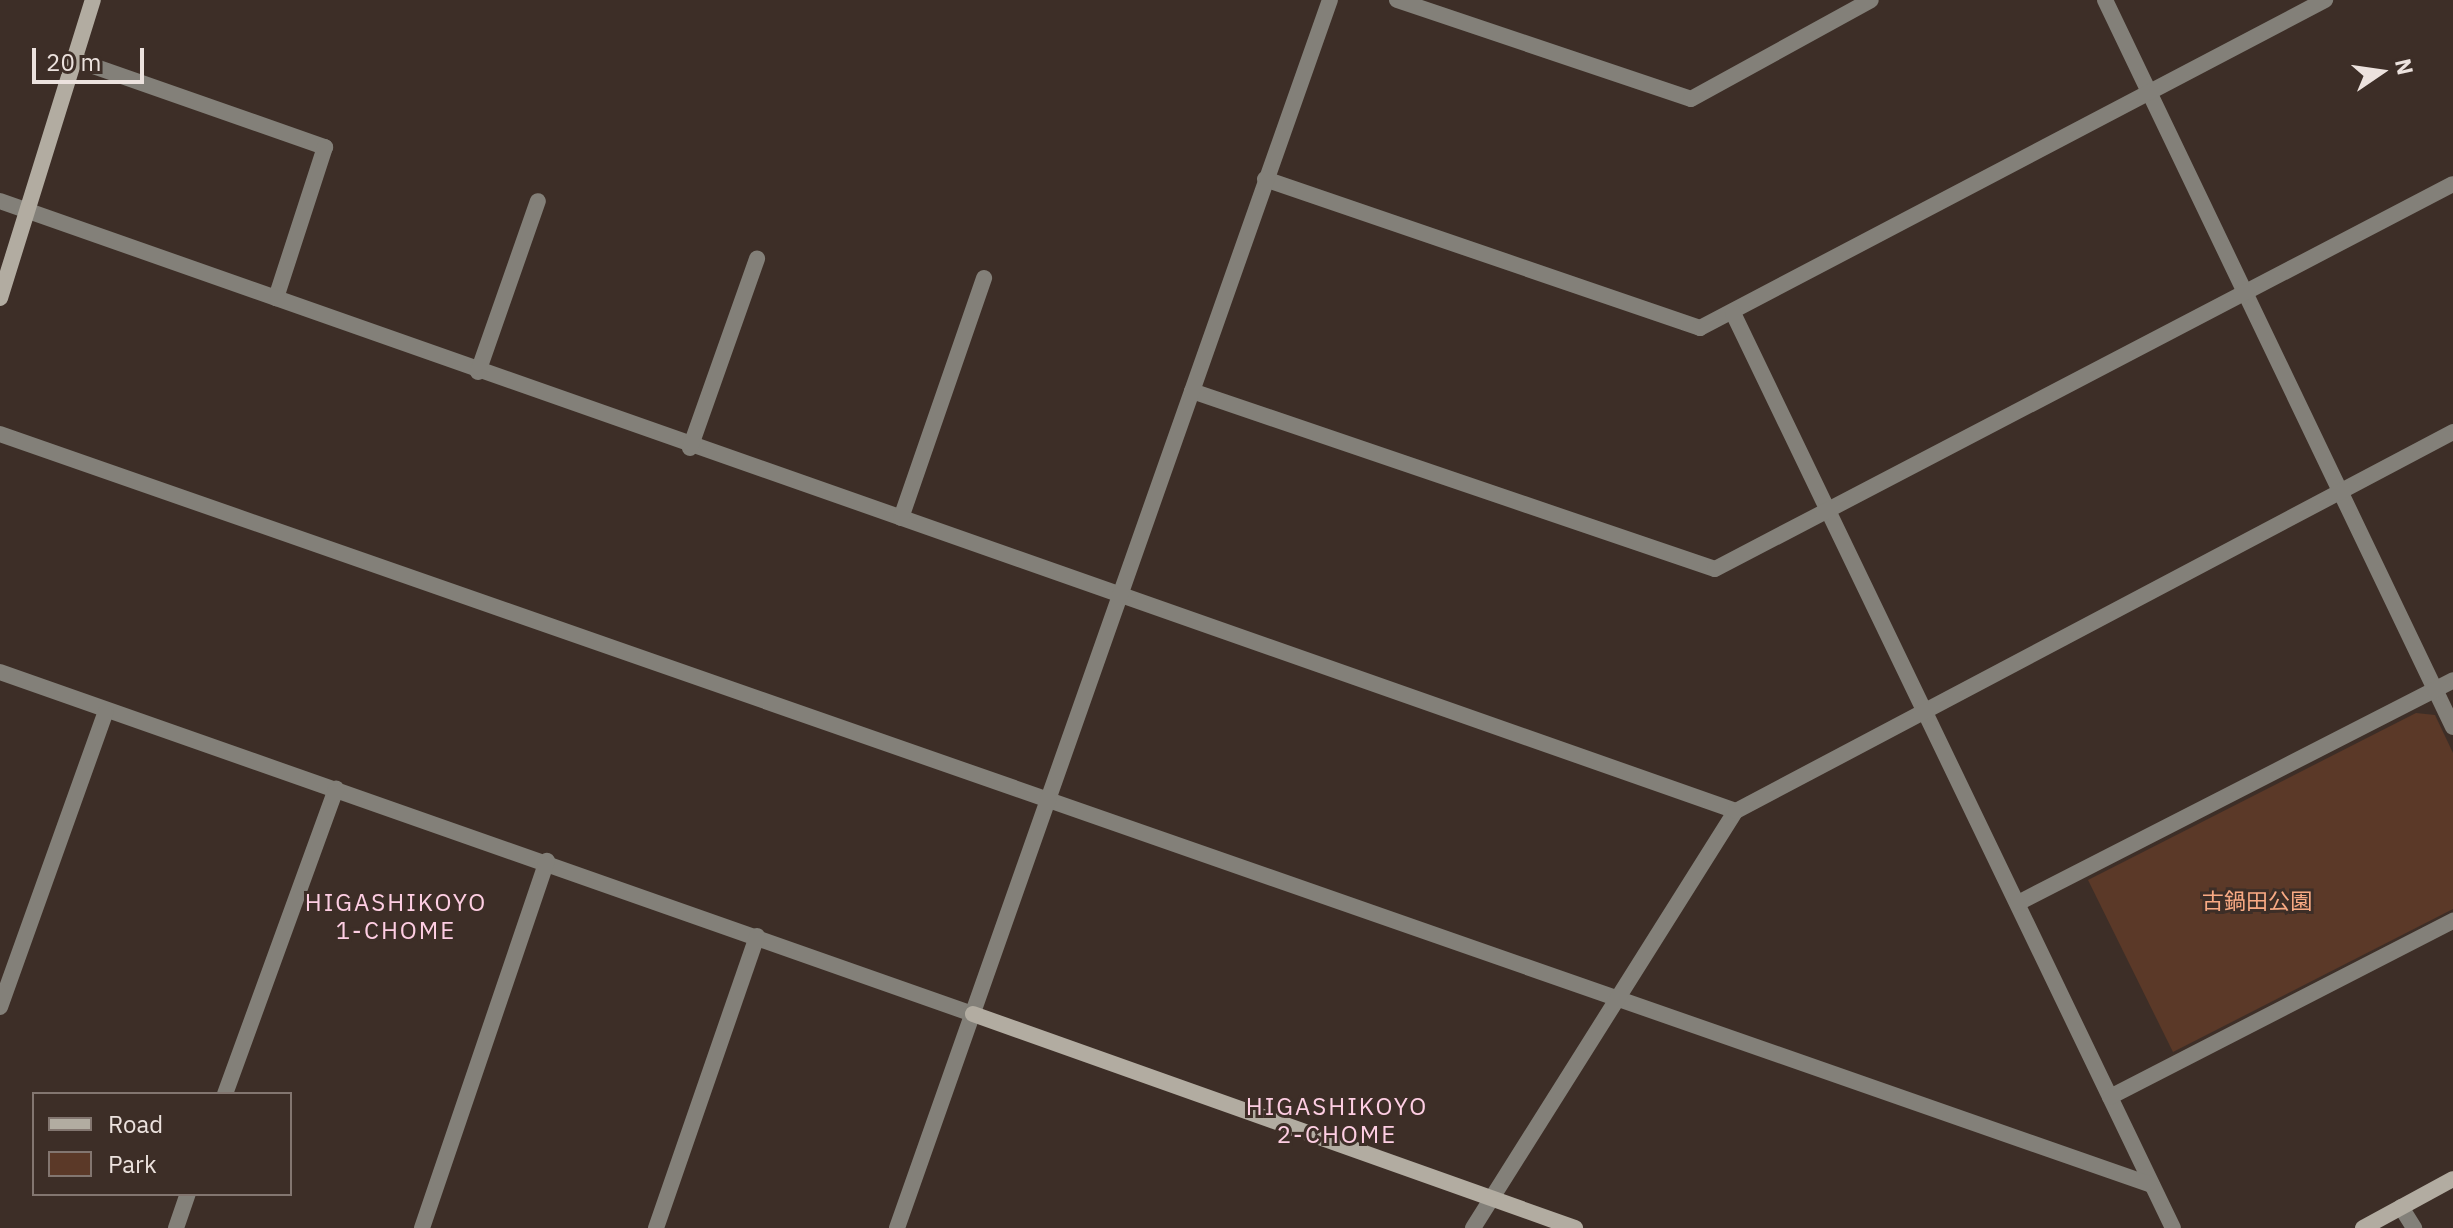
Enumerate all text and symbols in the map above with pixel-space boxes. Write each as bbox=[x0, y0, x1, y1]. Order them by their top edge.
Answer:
scale bar bbox=[36, 32, 148, 82]
north arrow bbox=[2341, 32, 2421, 112]
text: 20 m bbox=[46, 46, 101, 78]
text: N bbox=[2389, 55, 2421, 78]
park label: 古鍋田公園 bbox=[2202, 888, 2312, 914]
district label: HIGASHIKOYO 1-CHOME bbox=[305, 889, 487, 945]
legend bbox=[32, 1092, 292, 1196]
district label: HIGASHIKOYO 2-CHOME bbox=[1246, 1093, 1428, 1149]
text: Road bbox=[108, 1108, 163, 1140]
text: Park bbox=[108, 1148, 157, 1180]

